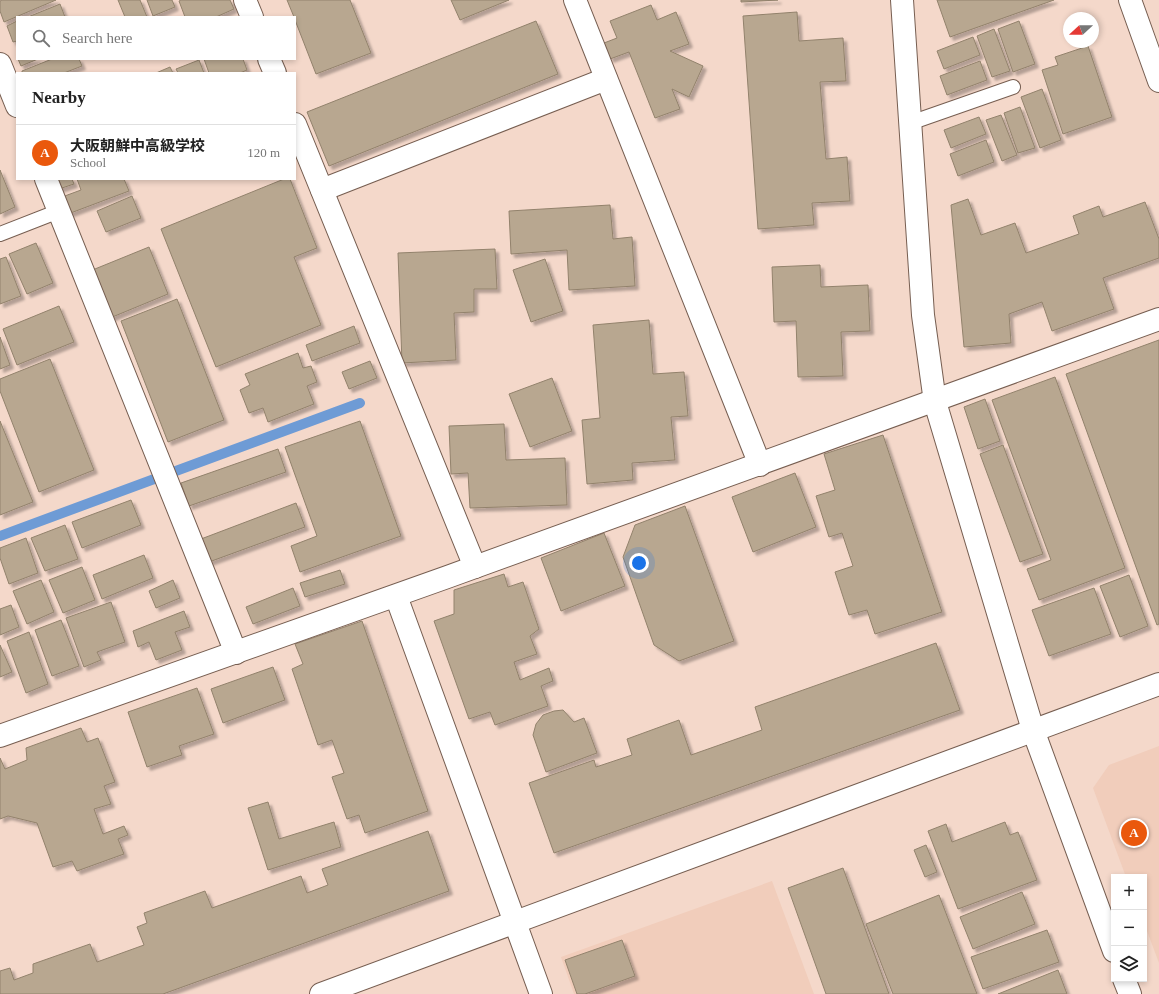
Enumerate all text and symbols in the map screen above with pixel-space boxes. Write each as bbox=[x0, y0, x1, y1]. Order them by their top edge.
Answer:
north arrow bbox=[1063, 12, 1099, 48]
search box bbox=[16, 16, 296, 60]
icon: search bbox=[30, 27, 52, 49]
text: Search here bbox=[62, 30, 132, 46]
text: Nearby bbox=[32, 88, 86, 107]
text: 大阪朝鮮中高級学校 bbox=[70, 138, 205, 154]
text: A bbox=[40, 145, 50, 160]
text: 120 m bbox=[247, 145, 280, 160]
text: School bbox=[70, 155, 106, 170]
your location bbox=[629, 553, 649, 573]
pin: A bbox=[1121, 818, 1147, 848]
map controls bbox=[1111, 874, 1147, 982]
button: + bbox=[1111, 874, 1147, 910]
button: − bbox=[1111, 910, 1147, 946]
button: layers bbox=[1111, 946, 1147, 982]

